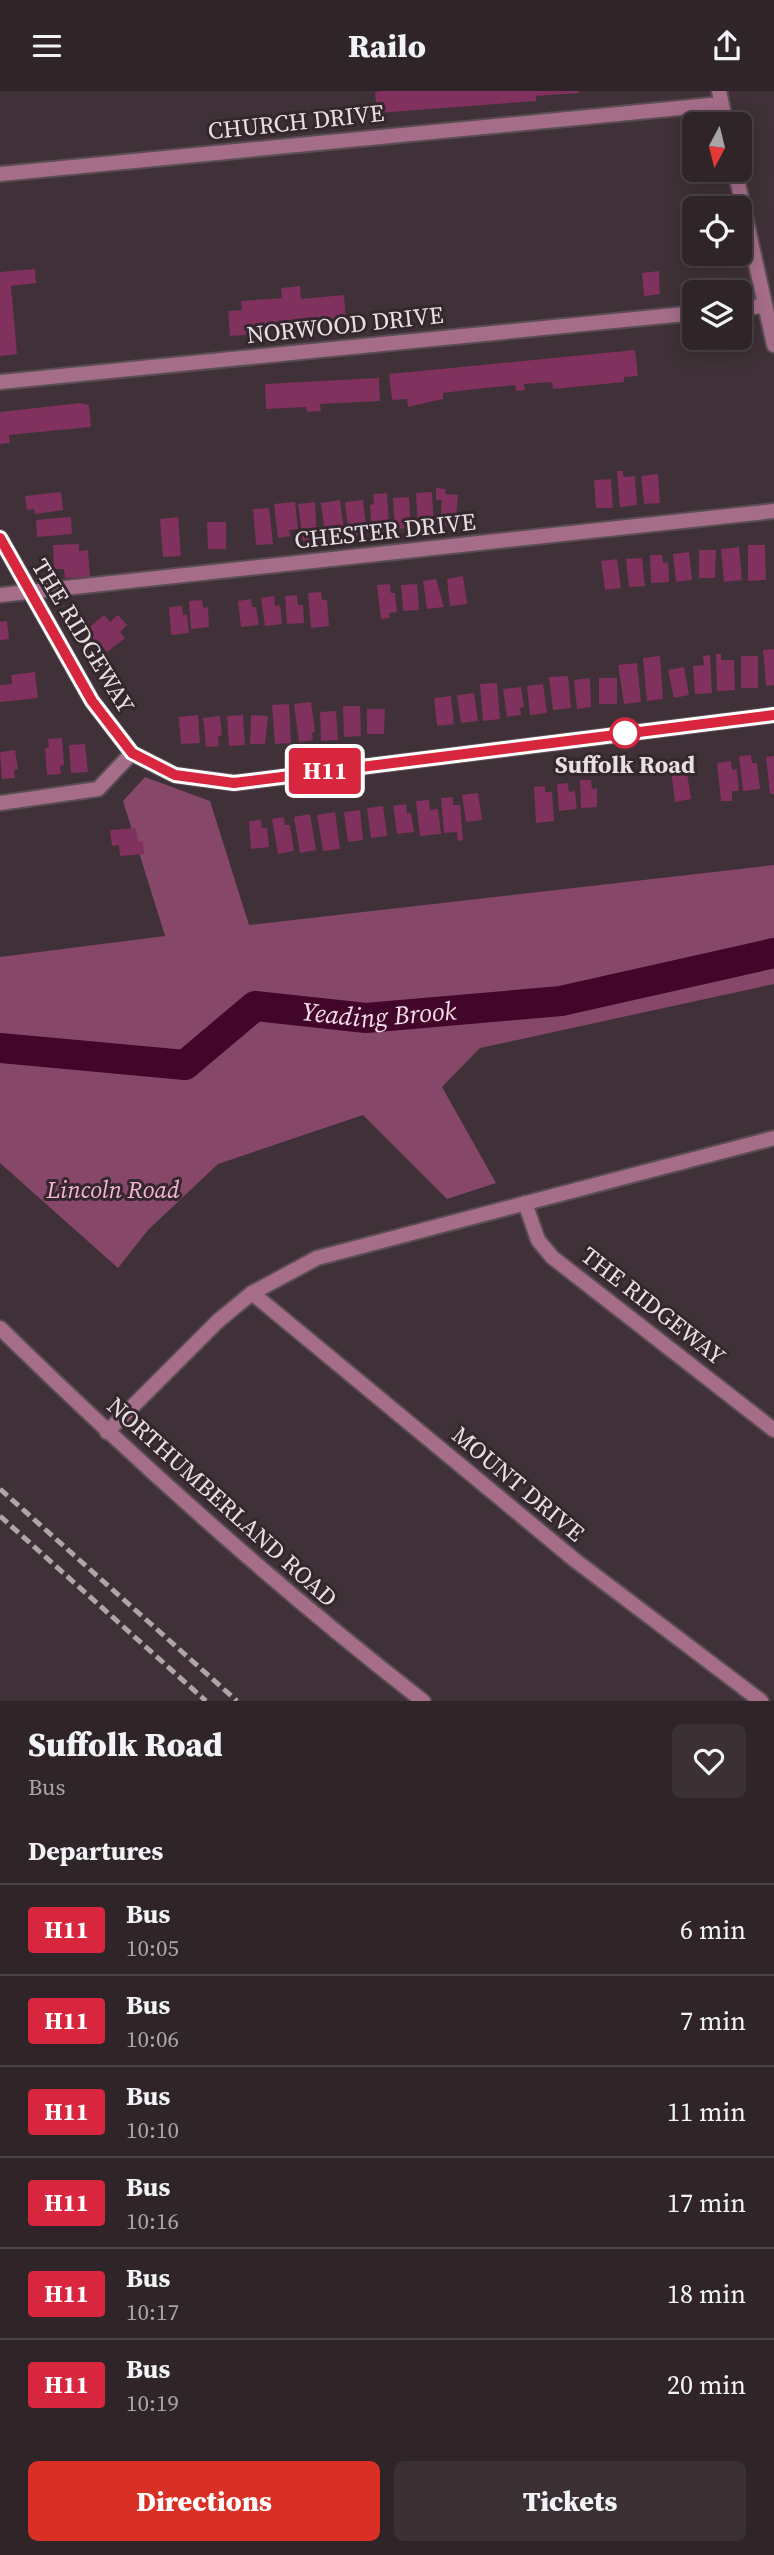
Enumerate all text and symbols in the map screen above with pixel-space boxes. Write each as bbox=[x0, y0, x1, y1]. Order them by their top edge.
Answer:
text: Railo bbox=[348, 24, 426, 68]
icon: menu bbox=[28, 27, 66, 65]
icon: share bbox=[708, 27, 746, 65]
street label: CHURCH DRIVE bbox=[206, 96, 386, 147]
north arrow bbox=[682, 112, 752, 182]
map controls bbox=[682, 112, 752, 350]
button: locate bbox=[682, 196, 752, 266]
button: layers bbox=[682, 280, 752, 350]
street label: NORWOOD DRIVE bbox=[245, 298, 445, 351]
street label: CHESTER DRIVE bbox=[293, 505, 477, 556]
street label: THE RIDGEWAY bbox=[24, 552, 143, 719]
marker: Suffolk Road bbox=[610, 718, 640, 748]
line badge: H11 bbox=[285, 748, 365, 794]
place label: Suffolk Road bbox=[555, 748, 695, 781]
text: H11 bbox=[303, 754, 347, 787]
water label: Yeading Brook bbox=[300, 992, 458, 1036]
park label: Lincoln Road bbox=[45, 1173, 180, 1206]
street label: THE RIDGEWAY bbox=[574, 1239, 732, 1372]
street label: NORTHUMBERLAND ROAD bbox=[100, 1389, 345, 1614]
street label: MOUNT DRIVE bbox=[445, 1418, 592, 1549]
text: Suffolk Road bbox=[28, 1722, 223, 1767]
button: heart bbox=[672, 1724, 746, 1798]
text: Bus bbox=[28, 1771, 65, 1803]
text: Departures bbox=[28, 1833, 163, 1869]
text: Bus bbox=[126, 1896, 170, 1932]
text: 6 min bbox=[680, 1912, 746, 1948]
text: H11 bbox=[44, 1913, 89, 1946]
text: 10:05 bbox=[126, 1932, 179, 1964]
text: Bus bbox=[126, 1987, 170, 2023]
text: 7 min bbox=[680, 2003, 746, 2039]
text: H11 bbox=[44, 2004, 89, 2037]
text: 10:06 bbox=[126, 2023, 179, 2055]
text: Bus bbox=[126, 2078, 170, 2114]
text: 11 min bbox=[667, 2094, 746, 2130]
text: H11 bbox=[44, 2095, 89, 2128]
text: 10:10 bbox=[126, 2114, 179, 2146]
text: Bus bbox=[126, 2169, 170, 2205]
text: 17 min bbox=[667, 2185, 746, 2221]
text: H11 bbox=[44, 2186, 89, 2219]
text: 10:16 bbox=[126, 2205, 179, 2237]
text: Bus bbox=[126, 2260, 170, 2296]
text: 18 min bbox=[667, 2276, 746, 2312]
text: H11 bbox=[44, 2277, 89, 2310]
text: 10:17 bbox=[126, 2296, 179, 2328]
text: Bus bbox=[126, 2351, 170, 2387]
text: 20 min bbox=[667, 2367, 746, 2403]
text: H11 bbox=[44, 2368, 89, 2401]
text: 10:19 bbox=[126, 2387, 179, 2419]
button: Directions bbox=[28, 2461, 380, 2541]
button: Tickets bbox=[394, 2461, 746, 2541]

